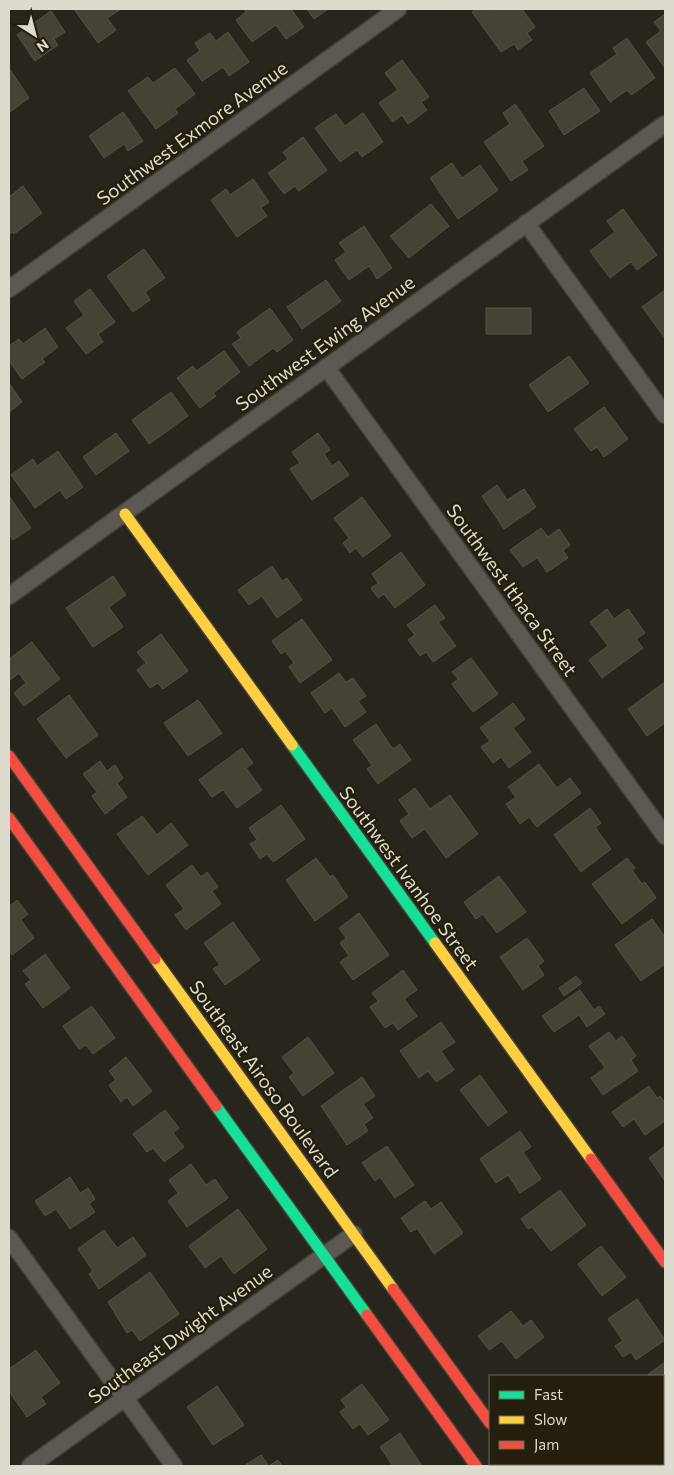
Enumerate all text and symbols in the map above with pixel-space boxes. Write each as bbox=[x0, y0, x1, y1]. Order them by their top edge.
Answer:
north arrow bbox=[10, 10, 60, 60]
text: N bbox=[34, 36, 52, 56]
street label: Southwest Exmore Avenue bbox=[92, 56, 292, 210]
street label: Southwest Ewing Avenue bbox=[231, 270, 419, 415]
street label: Southwest Ithaca Street bbox=[442, 499, 583, 680]
street label: Southwest Ivanhoe Street bbox=[335, 781, 484, 974]
street label: Southeast Airoso Boulevard bbox=[185, 976, 344, 1182]
street label: Southeast Dwight Avenue bbox=[83, 1259, 276, 1408]
legend bbox=[489, 1375, 664, 1465]
text: Fast bbox=[534, 1385, 563, 1403]
text: Slow bbox=[534, 1410, 567, 1428]
text: Jam bbox=[534, 1435, 559, 1453]

